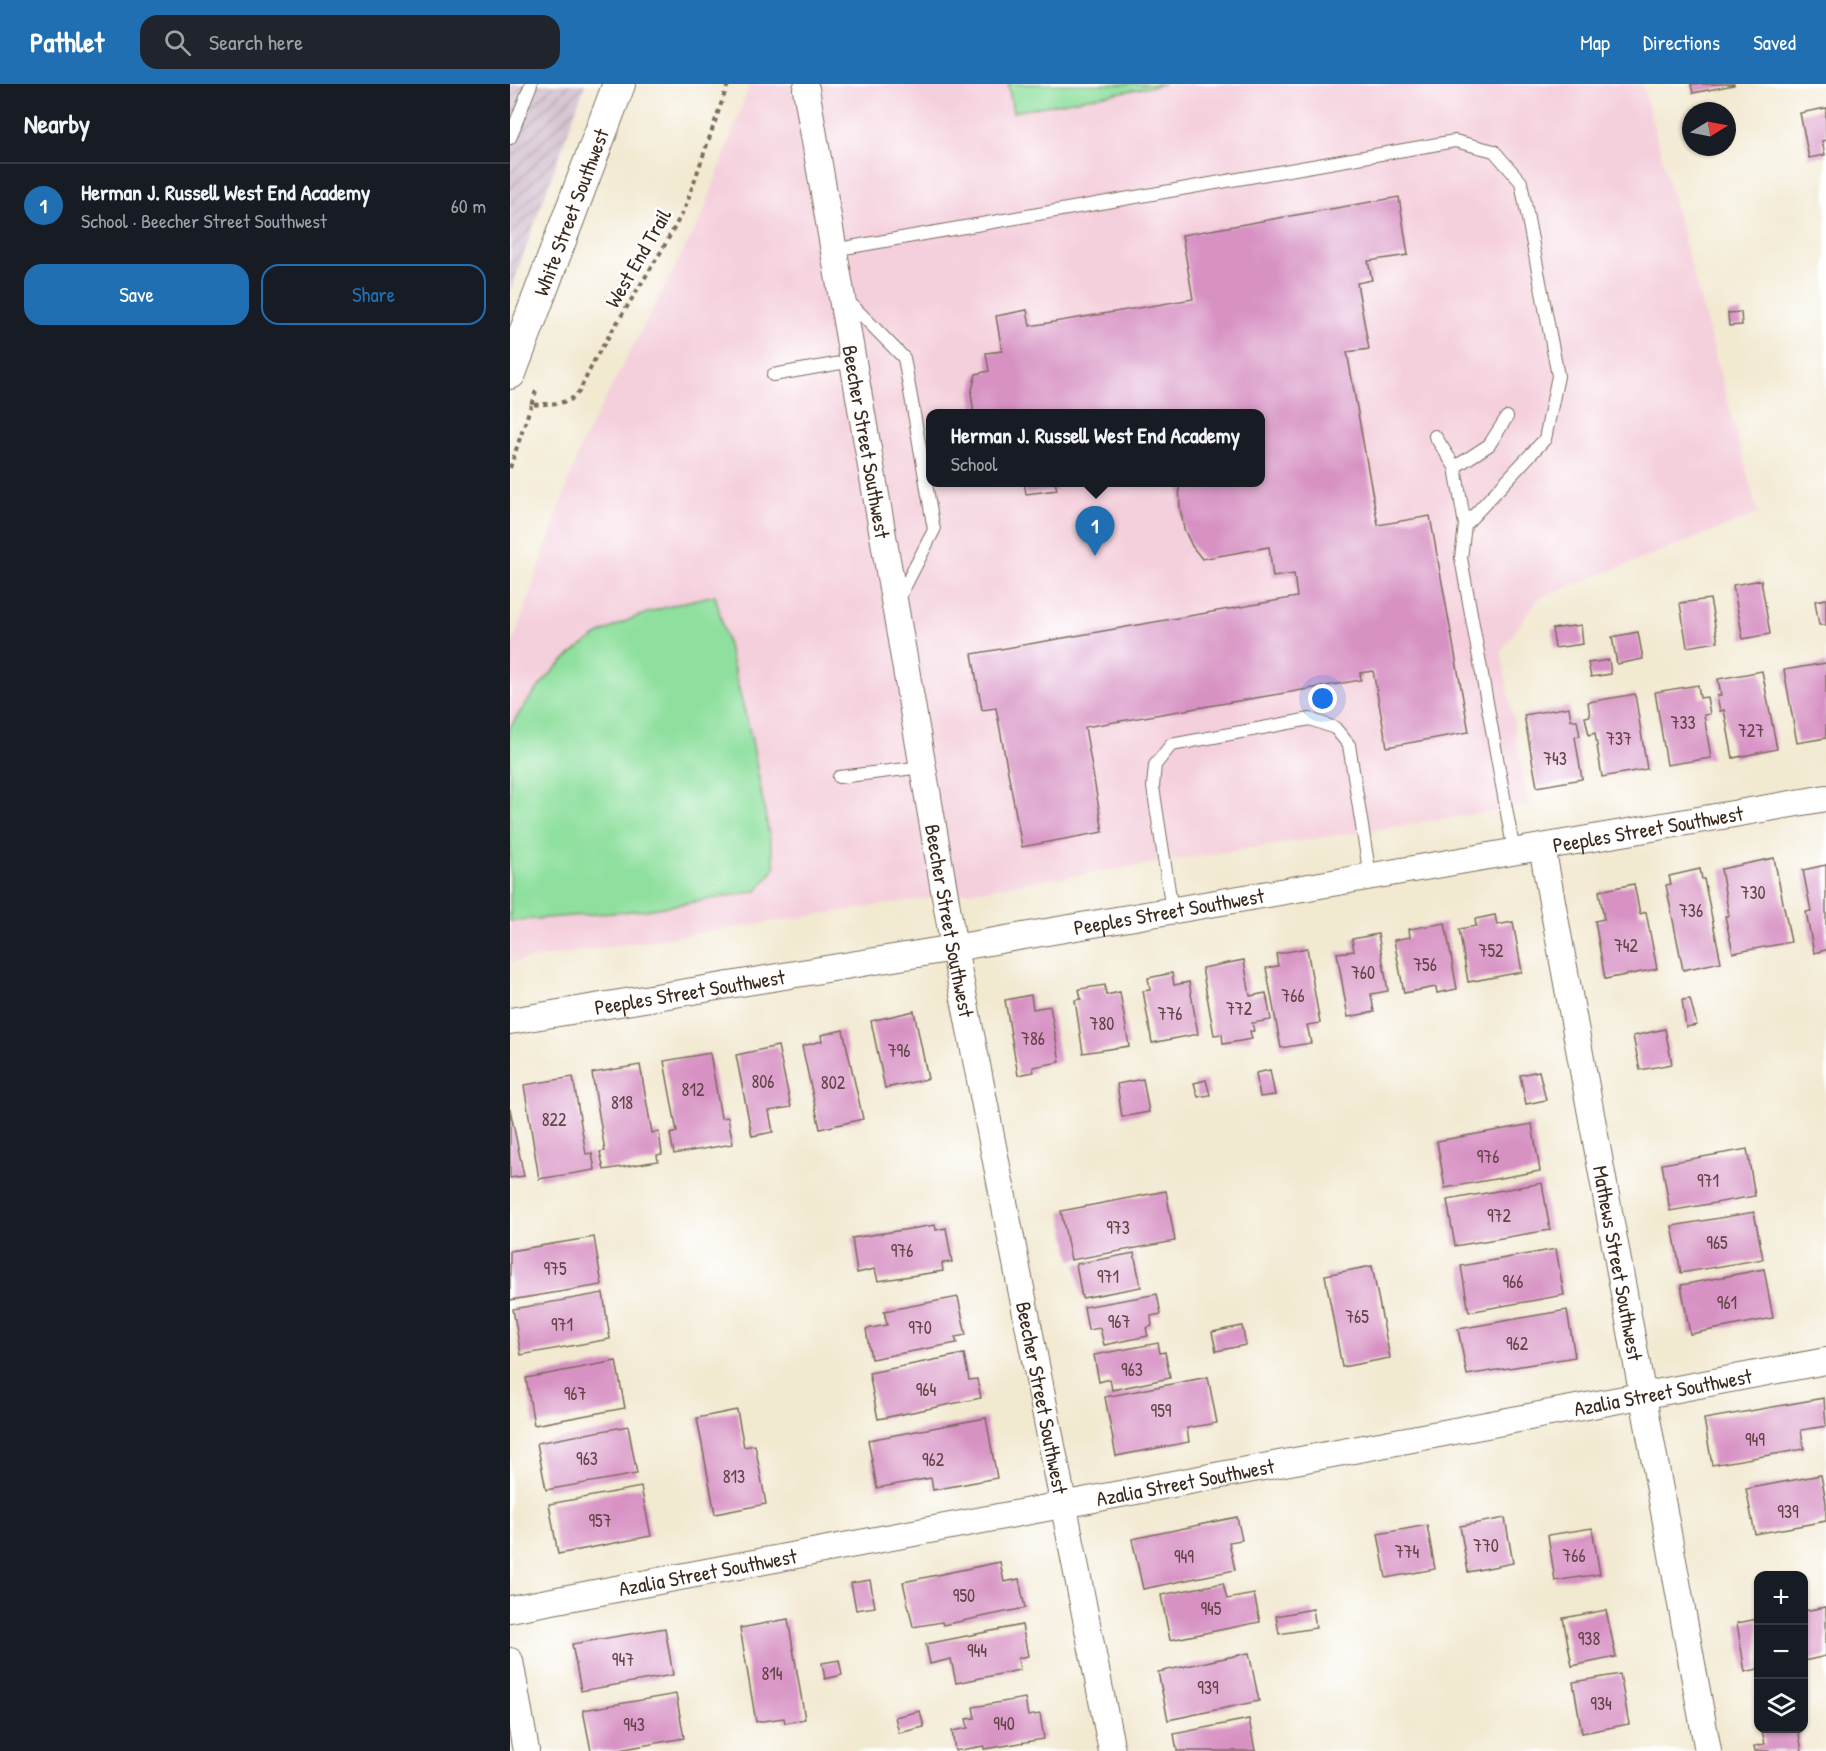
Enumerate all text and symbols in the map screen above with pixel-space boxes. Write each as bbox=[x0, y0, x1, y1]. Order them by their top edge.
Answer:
search box bbox=[140, 15, 560, 69]
text: Pathlet bbox=[30, 23, 104, 61]
icon: search bbox=[161, 26, 194, 59]
text: Search here bbox=[209, 27, 303, 57]
text: Map bbox=[1580, 28, 1610, 57]
text: Directions bbox=[1643, 28, 1720, 57]
text: Saved bbox=[1753, 28, 1796, 57]
north arrow bbox=[1682, 102, 1736, 156]
text: Nearby bbox=[24, 106, 90, 141]
street label: White Street Southwest bbox=[526, 124, 616, 300]
text: Herman J. Russell West End Academy bbox=[81, 177, 370, 207]
text: 1 bbox=[40, 192, 47, 219]
text: 60 m bbox=[451, 192, 486, 219]
street label: West End Trail bbox=[598, 203, 678, 313]
text: School · Beecher Street Southwest bbox=[81, 207, 327, 234]
button: Save bbox=[24, 264, 249, 325]
button: Share bbox=[261, 264, 486, 325]
street label: Beecher Street Southwest bbox=[836, 343, 898, 541]
popup bbox=[926, 409, 1265, 487]
text: Herman J. Russell West End Academy bbox=[951, 420, 1240, 450]
text: School bbox=[951, 450, 998, 477]
pin: 1 bbox=[1076, 506, 1114, 556]
your location bbox=[1308, 684, 1337, 713]
house number: 733 bbox=[1670, 710, 1696, 735]
house number: 727 bbox=[1738, 718, 1764, 743]
house number: 737 bbox=[1606, 726, 1632, 751]
house number: 743 bbox=[1543, 746, 1567, 771]
street label: Peeples Street Southwest bbox=[1551, 798, 1746, 859]
street label: Beecher Street Southwest bbox=[918, 822, 982, 1020]
street label: Peeples Street Southwest bbox=[1072, 880, 1267, 942]
house number: 730 bbox=[1740, 880, 1766, 905]
house number: 736 bbox=[1679, 898, 1703, 923]
house number: 742 bbox=[1614, 933, 1639, 958]
house number: 752 bbox=[1479, 938, 1504, 963]
house number: 756 bbox=[1413, 952, 1437, 977]
house number: 760 bbox=[1351, 960, 1375, 985]
street label: Peeples Street Southwest bbox=[592, 961, 788, 1021]
house number: 766 bbox=[1281, 983, 1305, 1008]
house number: 772 bbox=[1226, 996, 1253, 1021]
house number: 776 bbox=[1157, 1001, 1183, 1026]
house number: 780 bbox=[1090, 1011, 1114, 1036]
house number: 786 bbox=[1021, 1026, 1045, 1051]
house number: 796 bbox=[888, 1038, 910, 1063]
house number: 806 bbox=[751, 1069, 775, 1094]
house number: 802 bbox=[821, 1070, 846, 1095]
house number: 812 bbox=[682, 1077, 705, 1102]
house number: 818 bbox=[611, 1090, 633, 1115]
house number: 822 bbox=[542, 1107, 567, 1132]
house number: 976 bbox=[1477, 1144, 1499, 1169]
street label: Mathews Street Southwest bbox=[1586, 1163, 1651, 1364]
house number: 971 bbox=[1697, 1168, 1719, 1193]
house number: 972 bbox=[1487, 1203, 1512, 1228]
house number: 973 bbox=[1106, 1215, 1130, 1240]
house number: 965 bbox=[1706, 1230, 1728, 1255]
house number: 976 bbox=[891, 1238, 913, 1263]
house number: 975 bbox=[543, 1256, 567, 1281]
house number: 971 bbox=[1097, 1264, 1119, 1289]
house number: 966 bbox=[1503, 1269, 1523, 1294]
house number: 961 bbox=[1717, 1290, 1737, 1315]
street label: Beecher Street Southwest bbox=[1009, 1299, 1076, 1497]
house number: 765 bbox=[1345, 1304, 1369, 1329]
house number: 967 bbox=[1108, 1309, 1130, 1334]
house number: 971 bbox=[551, 1312, 573, 1337]
house number: 970 bbox=[908, 1315, 932, 1340]
house number: 962 bbox=[1506, 1331, 1529, 1356]
house number: 963 bbox=[1121, 1357, 1143, 1382]
street label: Azalia Street Southwest bbox=[1571, 1361, 1755, 1423]
house number: 964 bbox=[916, 1377, 937, 1402]
house number: 967 bbox=[564, 1381, 586, 1406]
house number: 959 bbox=[1151, 1398, 1172, 1423]
house number: 949 bbox=[1745, 1427, 1765, 1452]
house number: 963 bbox=[576, 1446, 598, 1471]
house number: 962 bbox=[922, 1447, 945, 1472]
street label: Azalia Street Southwest bbox=[1094, 1451, 1277, 1513]
house number: 813 bbox=[723, 1464, 745, 1489]
house number: 939 bbox=[1777, 1499, 1799, 1524]
house number: 957 bbox=[588, 1508, 612, 1533]
house number: 770 bbox=[1473, 1533, 1499, 1558]
house number: 774 bbox=[1395, 1539, 1420, 1564]
street label: Azalia Street Southwest bbox=[616, 1541, 800, 1603]
house number: 766 bbox=[1562, 1543, 1586, 1568]
house number: 949 bbox=[1174, 1544, 1194, 1569]
map controls bbox=[1754, 1571, 1808, 1733]
button: + bbox=[1754, 1571, 1808, 1625]
house number: 950 bbox=[953, 1583, 975, 1608]
house number: 945 bbox=[1201, 1596, 1222, 1621]
button: − bbox=[1754, 1625, 1808, 1679]
house number: 938 bbox=[1578, 1626, 1600, 1651]
house number: 944 bbox=[967, 1638, 987, 1663]
house number: 947 bbox=[612, 1647, 634, 1672]
house number: 814 bbox=[761, 1661, 783, 1686]
house number: 939 bbox=[1197, 1675, 1219, 1700]
button: layers bbox=[1754, 1679, 1808, 1733]
house number: 934 bbox=[1590, 1691, 1612, 1716]
house number: 940 bbox=[993, 1711, 1015, 1736]
house number: 943 bbox=[623, 1712, 645, 1737]

